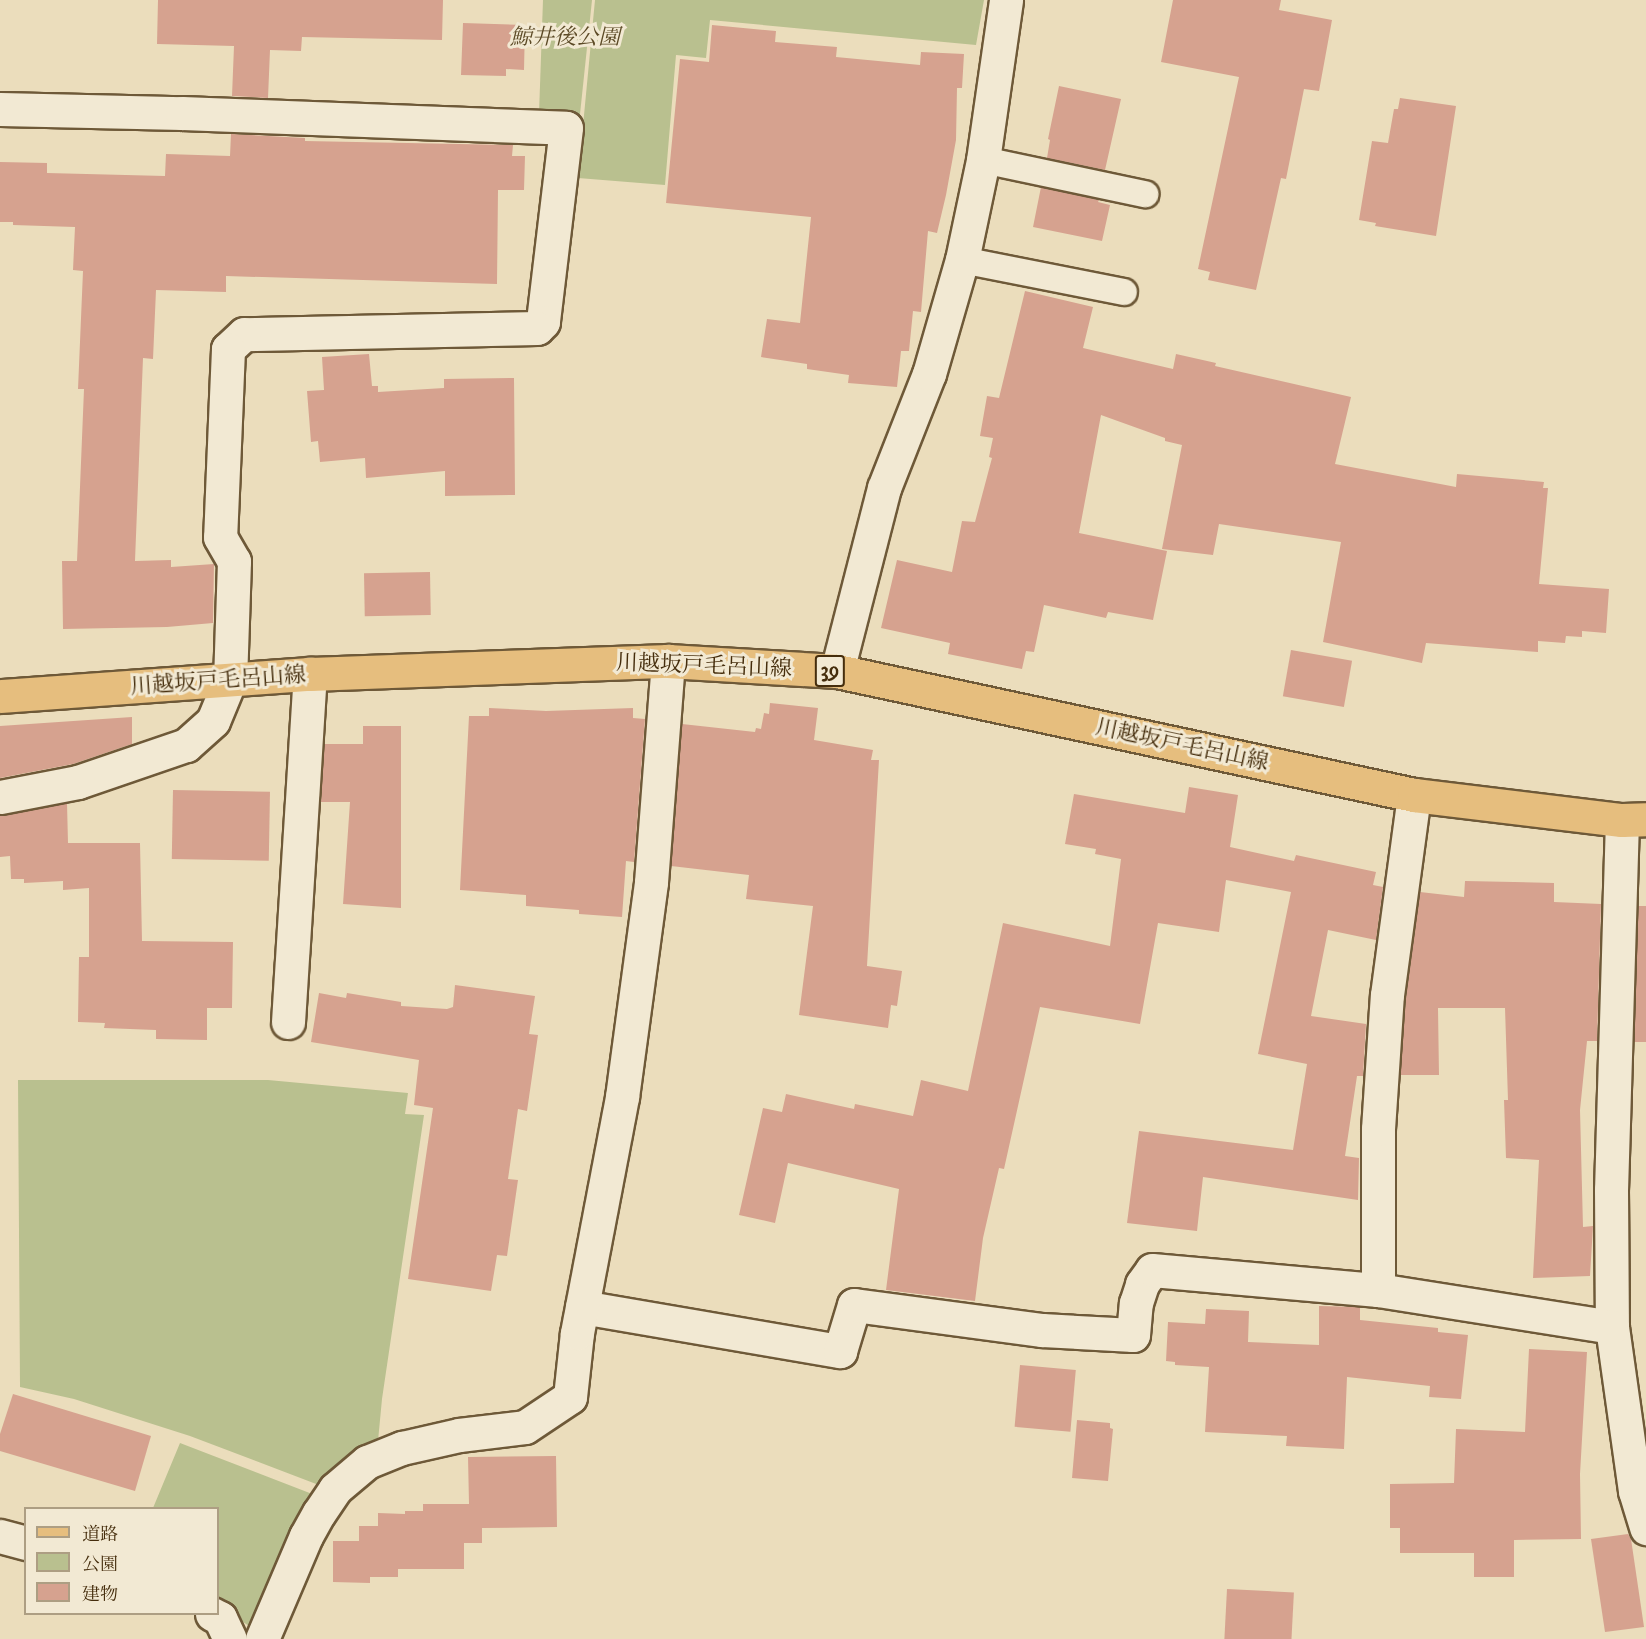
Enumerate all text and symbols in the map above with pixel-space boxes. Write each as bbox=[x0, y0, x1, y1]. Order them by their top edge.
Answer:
park label: 鯨井後公園 bbox=[510, 25, 620, 51]
street label: 川越坂戸毛呂山線 bbox=[616, 650, 792, 682]
road number: 39 bbox=[814, 653, 846, 689]
street label: 川越坂戸毛呂山線 bbox=[129, 662, 307, 700]
street label: 川越坂戸毛呂山線 bbox=[1093, 714, 1271, 776]
legend bbox=[24, 1507, 219, 1615]
text: 道路 bbox=[82, 1524, 118, 1546]
text: 公園 bbox=[82, 1554, 118, 1576]
text: 建物 bbox=[82, 1584, 118, 1606]

